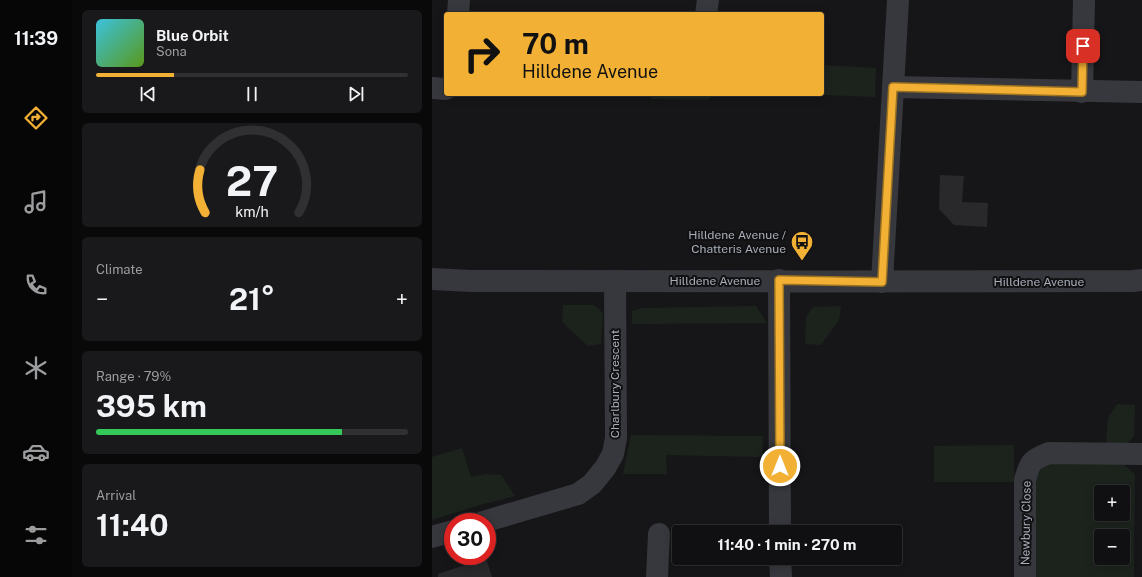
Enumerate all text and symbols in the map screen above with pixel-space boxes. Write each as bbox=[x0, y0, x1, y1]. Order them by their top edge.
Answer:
text: Blue Orbit bbox=[156, 27, 229, 44]
text: 70 m bbox=[522, 27, 589, 60]
text: 11:39 bbox=[14, 28, 58, 49]
icon: right bbox=[456, 28, 508, 80]
pin bbox=[1066, 29, 1100, 63]
icon: arrive bbox=[1072, 35, 1094, 57]
text: Sona bbox=[156, 44, 187, 59]
text: Hilldene Avenue bbox=[522, 61, 658, 82]
icon: previous bbox=[137, 83, 159, 105]
icon: pause bbox=[241, 83, 263, 105]
icon: next bbox=[345, 83, 367, 105]
icon: directions bbox=[22, 104, 50, 132]
text: 27 bbox=[226, 156, 278, 205]
icon: music bbox=[22, 188, 50, 216]
text: km/h bbox=[235, 203, 269, 220]
place label: Hilldene Avenue / Chatteris Avenue bbox=[688, 228, 787, 256]
bus stop icon: Hilldene Avenue / Chatteris Avenue bbox=[789, 229, 815, 262]
text: Climate bbox=[96, 262, 143, 277]
icon: phone bbox=[22, 271, 50, 299]
street label: Hilldene Avenue bbox=[670, 274, 761, 288]
street label: Hilldene Avenue bbox=[994, 275, 1085, 289]
text: 21° bbox=[229, 281, 275, 317]
text: − bbox=[96, 286, 108, 312]
text: + bbox=[396, 286, 408, 312]
street label: Charlbury Crescent bbox=[608, 329, 622, 438]
icon: climate bbox=[22, 354, 50, 382]
text: Range · 79% bbox=[96, 369, 171, 384]
text: 395 km bbox=[96, 388, 207, 424]
icon: car bbox=[22, 438, 50, 466]
position arrow bbox=[759, 445, 801, 487]
street label: Newbury Close bbox=[1018, 480, 1034, 565]
map controls bbox=[1094, 485, 1130, 565]
button: + bbox=[1094, 485, 1130, 521]
text: Arrival bbox=[96, 488, 136, 503]
text: 11:40 bbox=[96, 507, 169, 543]
speed limit sign: 30 bbox=[444, 513, 496, 565]
icon: filters bbox=[22, 521, 50, 549]
button: − bbox=[1094, 529, 1130, 565]
text: 11:40 · 1 min · 270 m bbox=[718, 536, 857, 553]

